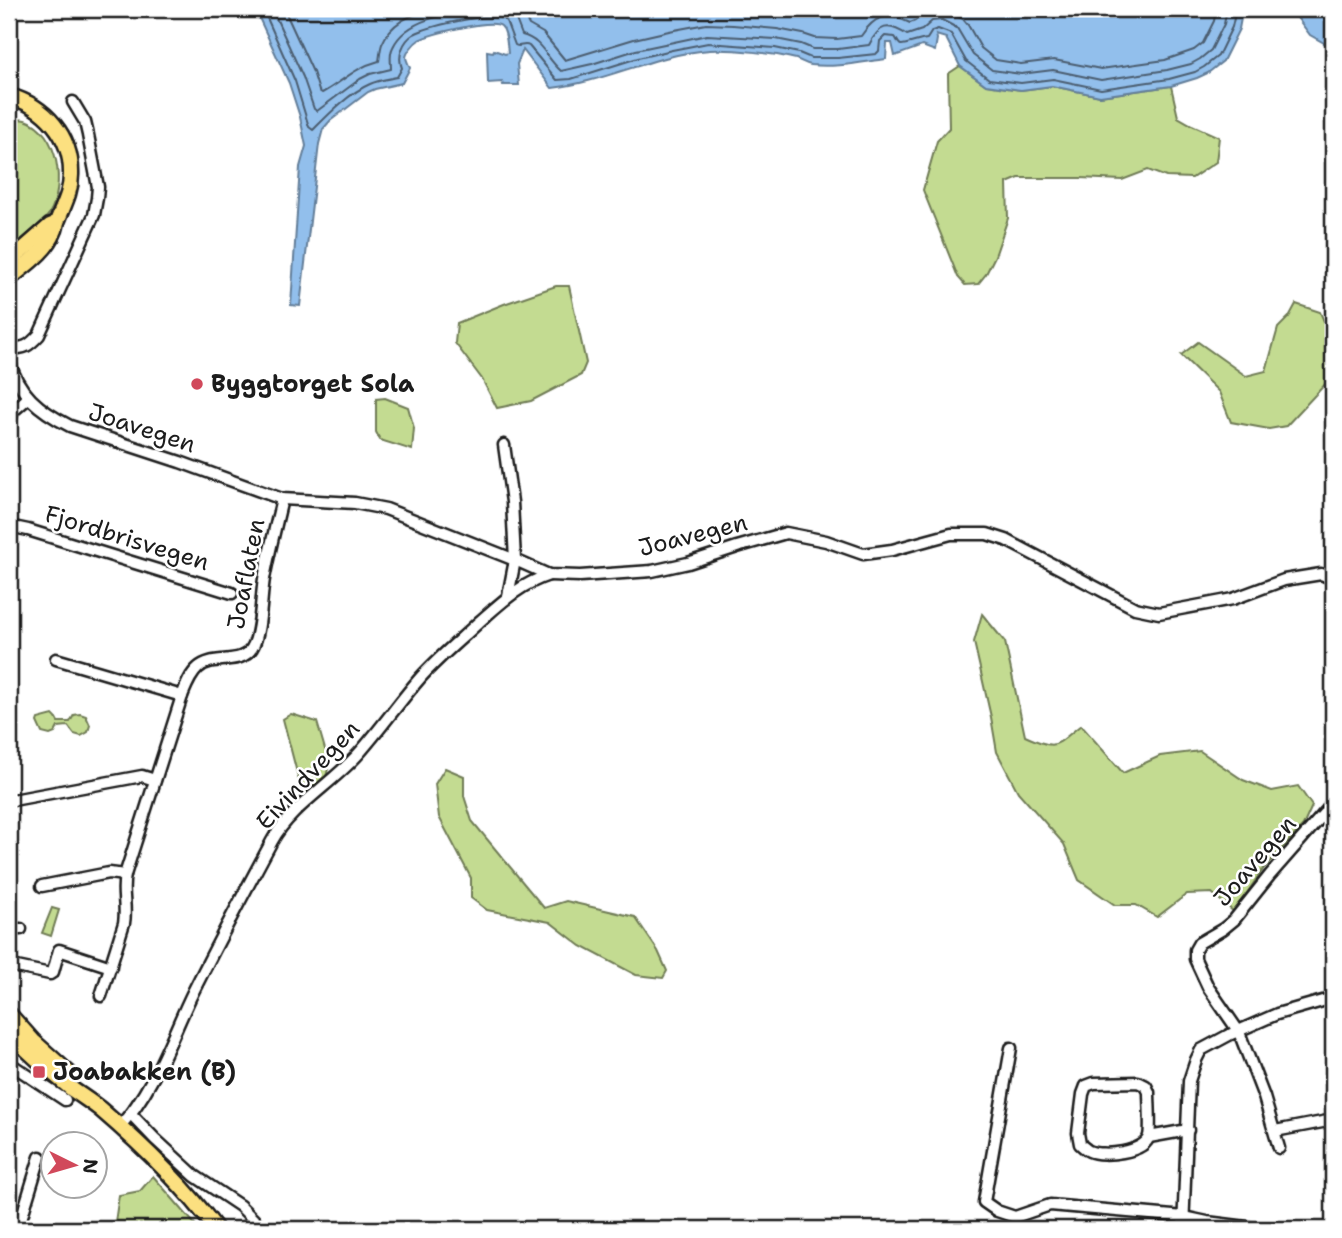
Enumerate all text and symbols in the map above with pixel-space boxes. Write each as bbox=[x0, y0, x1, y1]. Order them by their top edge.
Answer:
place label: Byggtorget Sola bbox=[211, 368, 415, 400]
marker: Byggtorget Sola bbox=[189, 376, 205, 392]
street label: Joavegen bbox=[84, 396, 200, 460]
street label: Fjordbrisvegen bbox=[41, 498, 213, 578]
street label: Joavegen bbox=[635, 506, 751, 564]
street label: Joaflaten bbox=[220, 516, 272, 632]
street label: Eivindvegen bbox=[249, 713, 367, 837]
street label: Joavegen bbox=[1206, 809, 1304, 913]
place label: Joabakken (B) bbox=[53, 1056, 236, 1088]
marker: Joabakken (B) bbox=[31, 1064, 47, 1080]
north arrow bbox=[38, 1130, 108, 1200]
text: N bbox=[77, 1158, 104, 1175]

